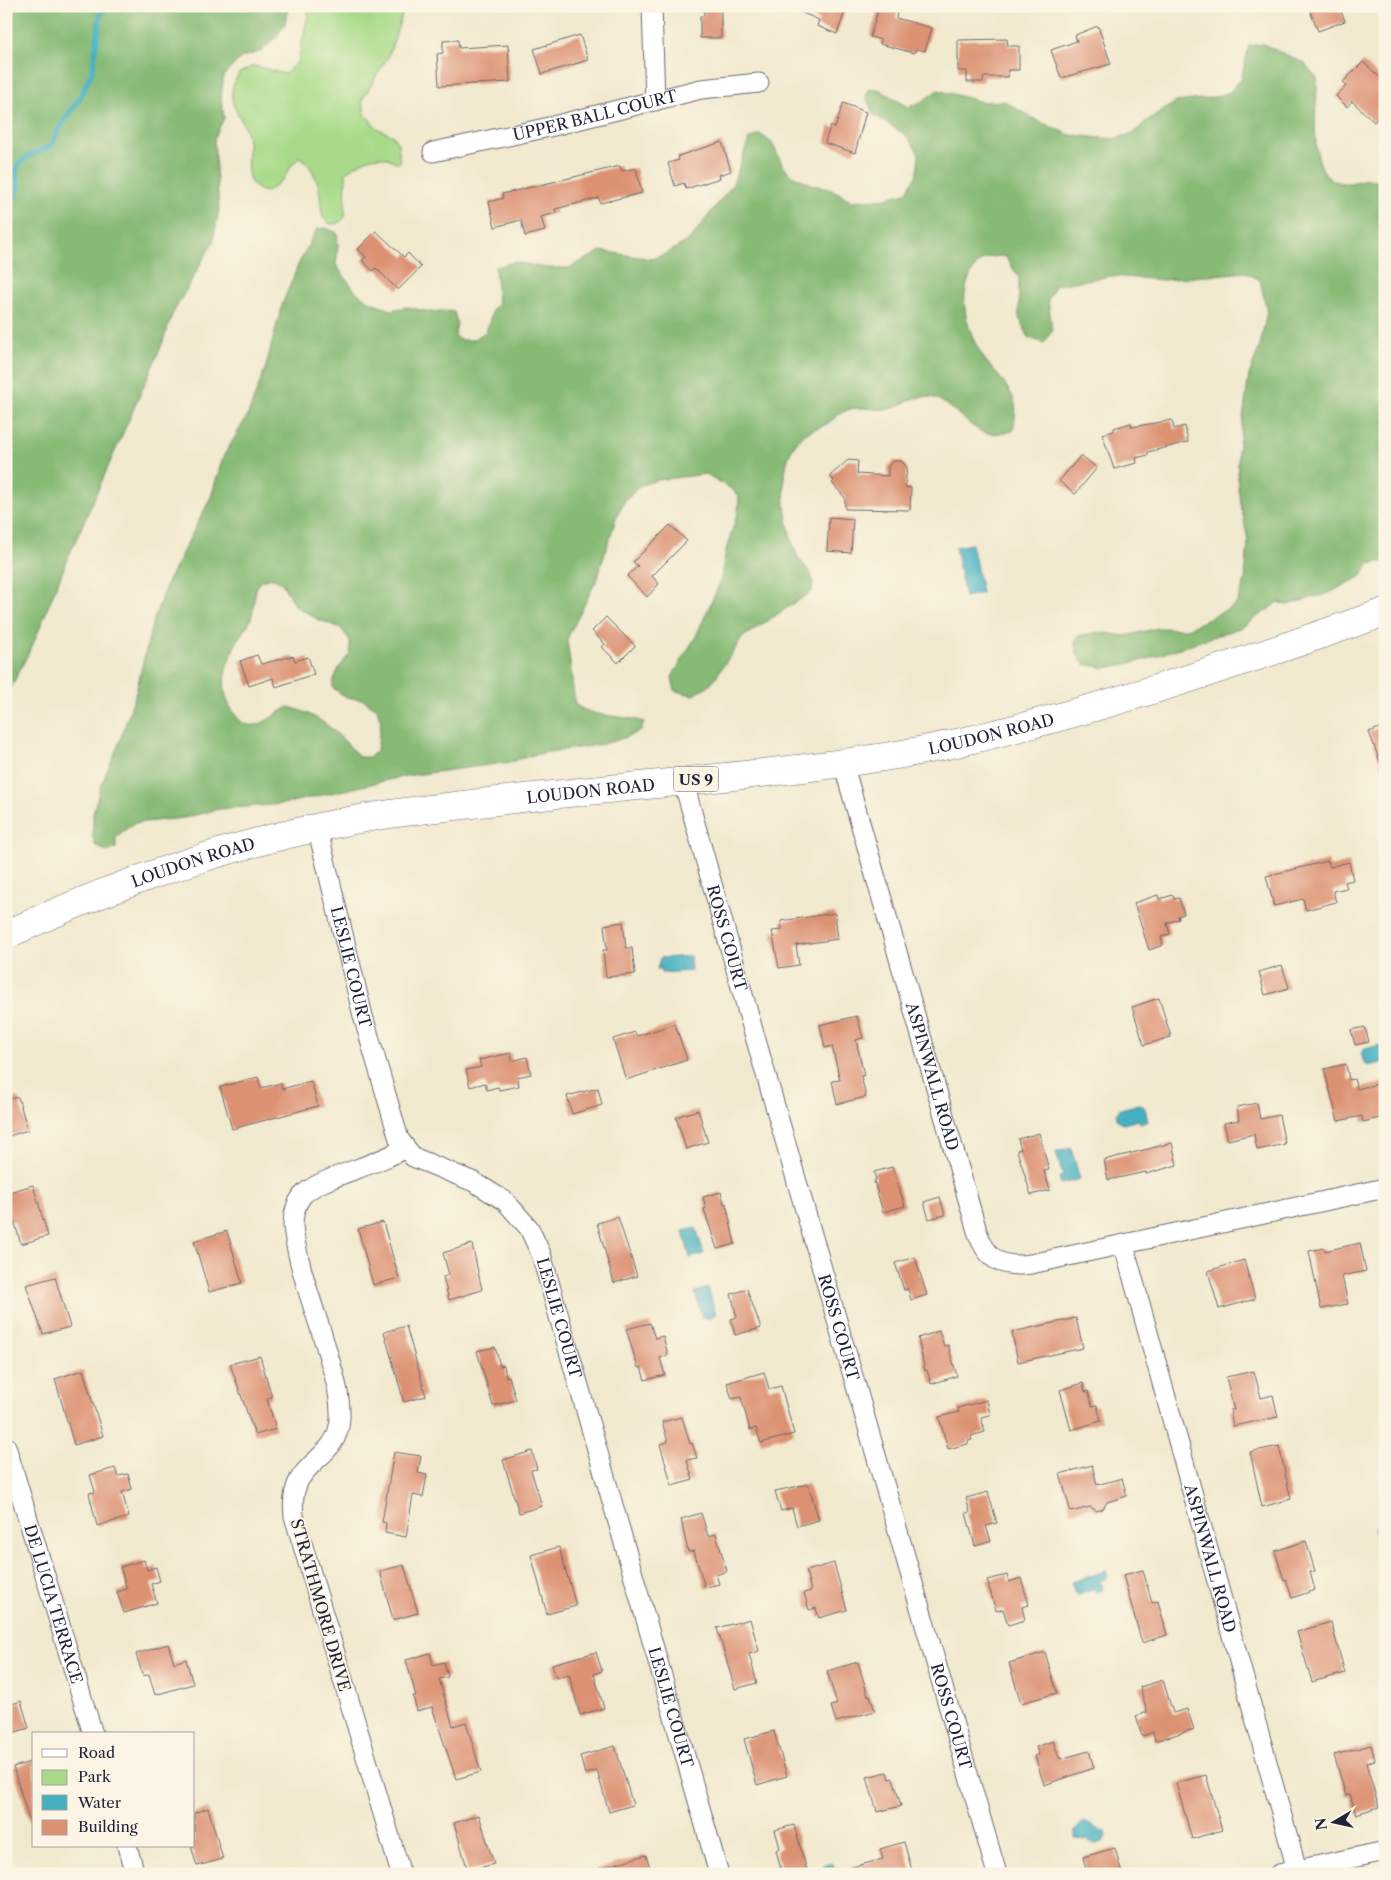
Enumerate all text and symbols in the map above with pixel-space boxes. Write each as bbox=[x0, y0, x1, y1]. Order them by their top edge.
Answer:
street label: UPPER BALL COURT bbox=[511, 85, 679, 145]
street label: LOUDON ROAD bbox=[927, 709, 1056, 759]
road number: US 9 bbox=[674, 766, 718, 792]
street label: LOUDON ROAD bbox=[526, 774, 656, 808]
street label: LOUDON ROAD bbox=[128, 833, 257, 891]
street label: ROSS COURT bbox=[703, 882, 752, 993]
street label: LESLIE COURT bbox=[327, 904, 376, 1030]
street label: ASPINWALL ROAD bbox=[902, 999, 963, 1153]
street label: LESLIE COURT bbox=[533, 1255, 586, 1380]
street label: ROSS COURT bbox=[814, 1272, 864, 1383]
street label: ASPINWALL ROAD bbox=[1180, 1481, 1241, 1635]
street label: STRATHMORE DRIVE bbox=[287, 1516, 355, 1694]
street label: DE LUCIA TERRACE bbox=[20, 1522, 87, 1686]
street label: LESLIE COURT bbox=[644, 1645, 698, 1770]
street label: ROSS COURT bbox=[927, 1661, 976, 1772]
legend bbox=[32, 1732, 195, 1848]
text: Road bbox=[78, 1743, 115, 1762]
text: Park bbox=[78, 1767, 112, 1786]
text: Water bbox=[77, 1793, 122, 1812]
north arrow bbox=[1308, 1798, 1358, 1848]
text: Building bbox=[78, 1817, 138, 1836]
text: N bbox=[1311, 1817, 1331, 1831]

